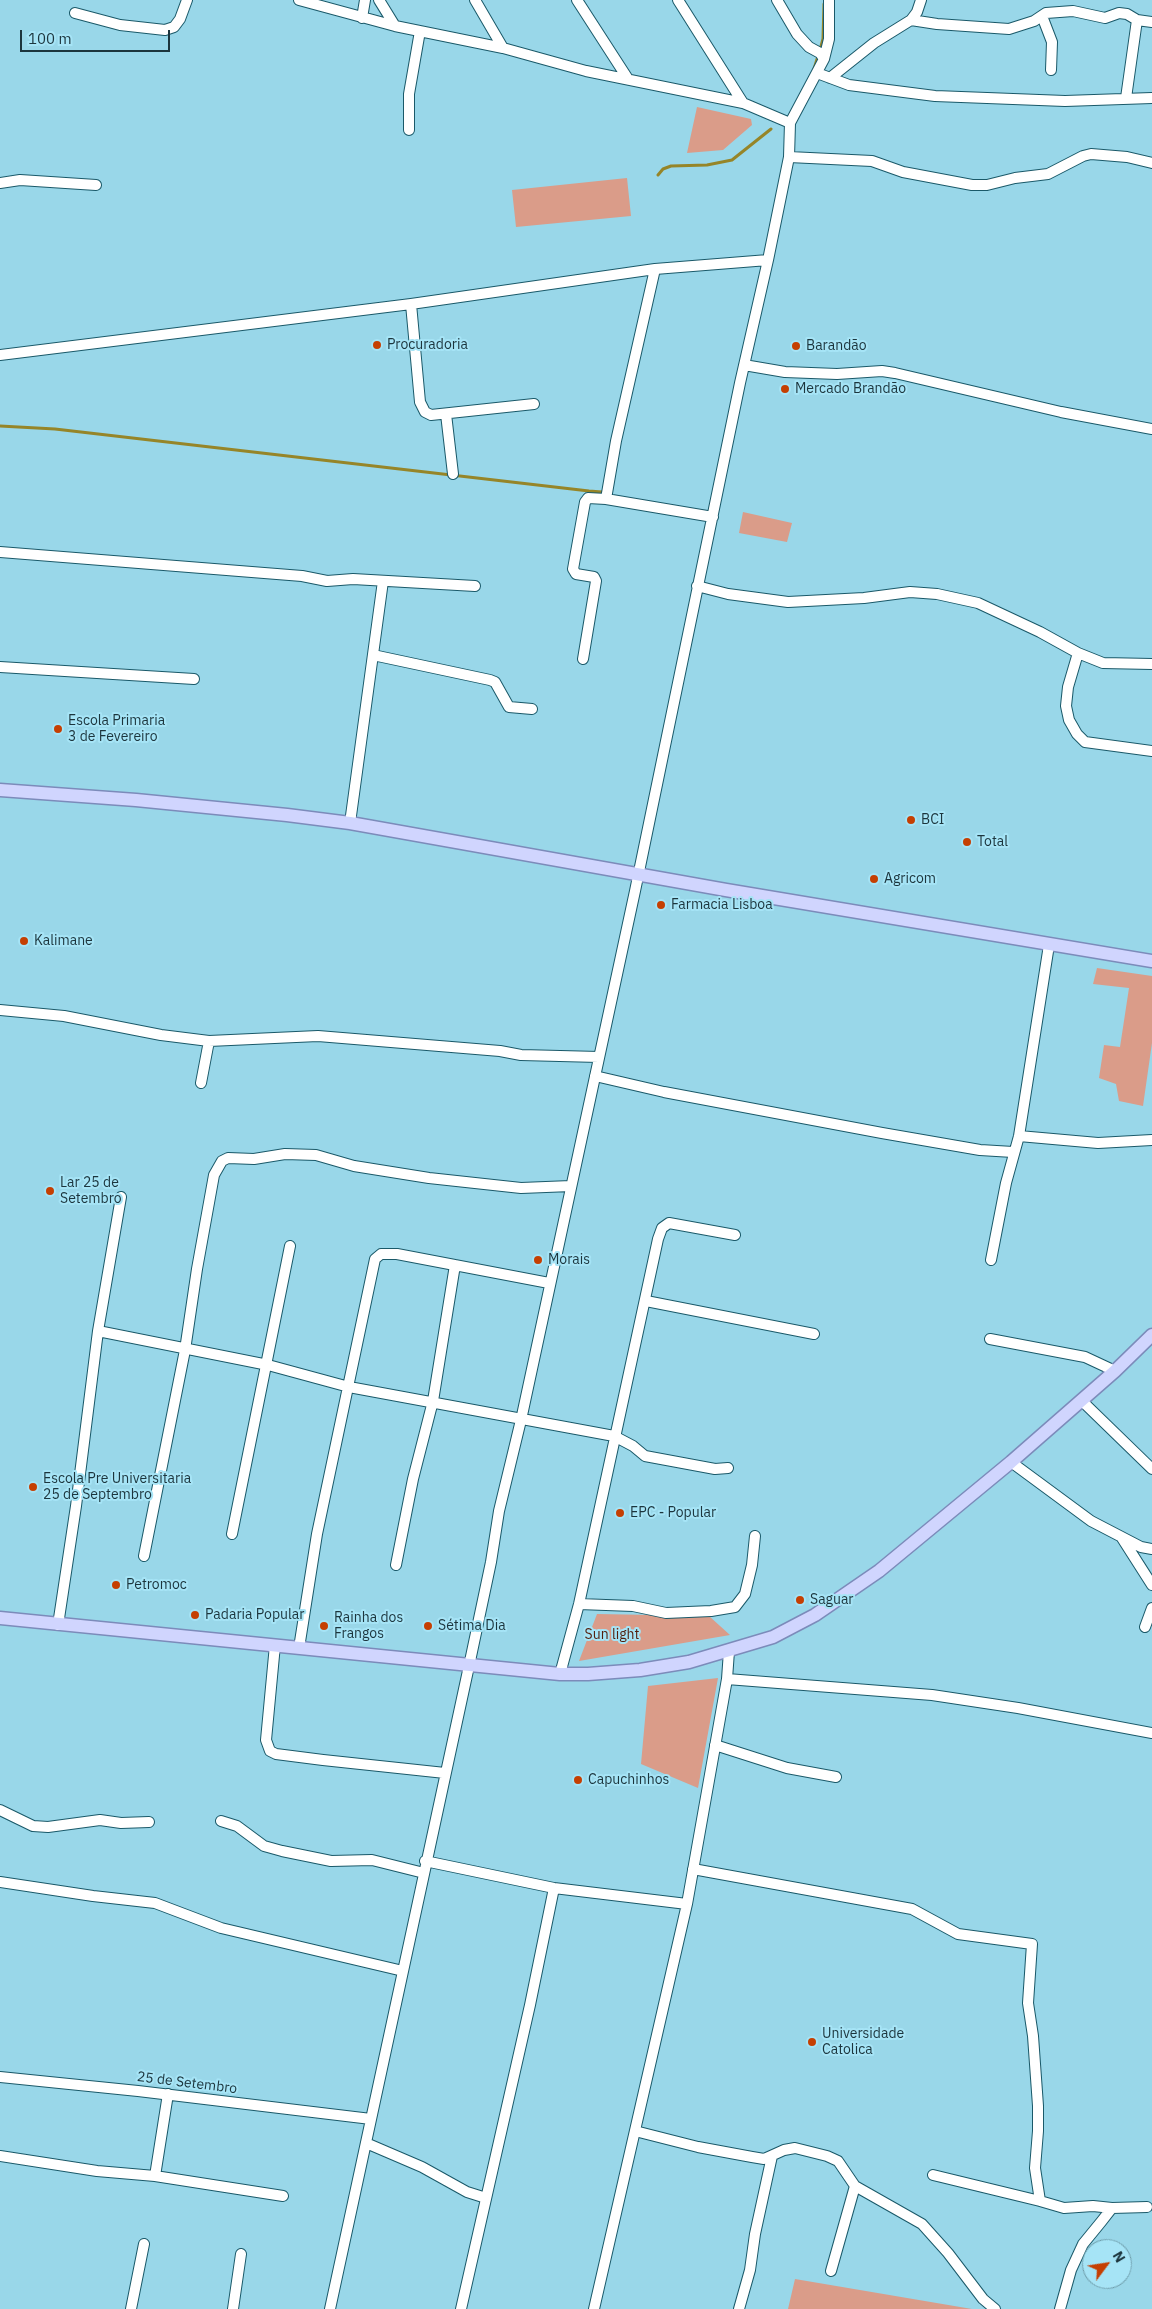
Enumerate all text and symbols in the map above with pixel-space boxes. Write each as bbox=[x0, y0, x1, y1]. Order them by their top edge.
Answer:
scale bar bbox=[22, 20, 172, 52]
text: 100 m bbox=[28, 29, 72, 48]
place label: Procuradoria bbox=[387, 337, 468, 353]
place label: Barandão bbox=[806, 338, 867, 354]
marker: Procuradoria bbox=[371, 339, 383, 351]
marker: Barandão bbox=[790, 340, 802, 352]
place label: Mercado Brandão bbox=[795, 381, 906, 397]
marker: Mercado Brandão bbox=[779, 383, 791, 395]
place label: Escola Primaria 3 de Fevereiro bbox=[68, 713, 165, 746]
marker: Escola Primaria 3 de Fevereiro bbox=[52, 723, 64, 735]
place label: BCI bbox=[921, 812, 944, 828]
marker: BCI bbox=[905, 814, 917, 826]
place label: Total bbox=[977, 834, 1008, 850]
marker: Total bbox=[961, 836, 973, 848]
place label: Agricom bbox=[884, 871, 936, 887]
marker: Agricom bbox=[868, 873, 880, 885]
place label: Farmacia Lisboa bbox=[671, 897, 773, 913]
marker: Farmacia Lisboa bbox=[655, 899, 667, 911]
place label: Kalimane bbox=[34, 933, 93, 949]
marker: Kalimane bbox=[18, 935, 30, 947]
place label: Lar 25 de Setembro bbox=[60, 1175, 122, 1208]
marker: Lar 25 de Setembro bbox=[44, 1185, 56, 1197]
place label: Morais bbox=[548, 1252, 590, 1268]
marker: Morais bbox=[532, 1254, 544, 1266]
place label: Escola Pre Universitaria 25 de Septembro bbox=[43, 1471, 191, 1504]
marker: Escola Pre Universitaria 25 de Septembro bbox=[27, 1481, 39, 1493]
place label: EPC - Popular bbox=[630, 1505, 716, 1521]
marker: EPC - Popular bbox=[614, 1507, 626, 1519]
place label: Petromoc bbox=[126, 1577, 187, 1593]
marker: Petromoc bbox=[110, 1579, 122, 1591]
place label: Saguar bbox=[810, 1592, 854, 1608]
marker: Saguar bbox=[794, 1594, 806, 1606]
place label: Padaria Popular bbox=[205, 1607, 304, 1623]
marker: Padaria Popular bbox=[189, 1609, 201, 1621]
place label: Rainha dos Frangos bbox=[334, 1610, 403, 1642]
place label: Sétima Dia bbox=[438, 1618, 506, 1634]
marker: Rainha dos Frangos bbox=[318, 1620, 330, 1632]
marker: Sétima Dia bbox=[422, 1620, 434, 1632]
park label: Sun light bbox=[585, 1627, 639, 1643]
place label: Capuchinhos bbox=[588, 1772, 669, 1788]
marker: Capuchinhos bbox=[572, 1774, 584, 1786]
place label: Universidade Catolica bbox=[822, 2026, 904, 2058]
marker: Universidade Catolica bbox=[806, 2036, 818, 2048]
street label: 25 de Setembro bbox=[136, 2069, 238, 2097]
north arrow bbox=[1082, 2239, 1132, 2289]
text: N bbox=[1109, 2248, 1129, 2266]

